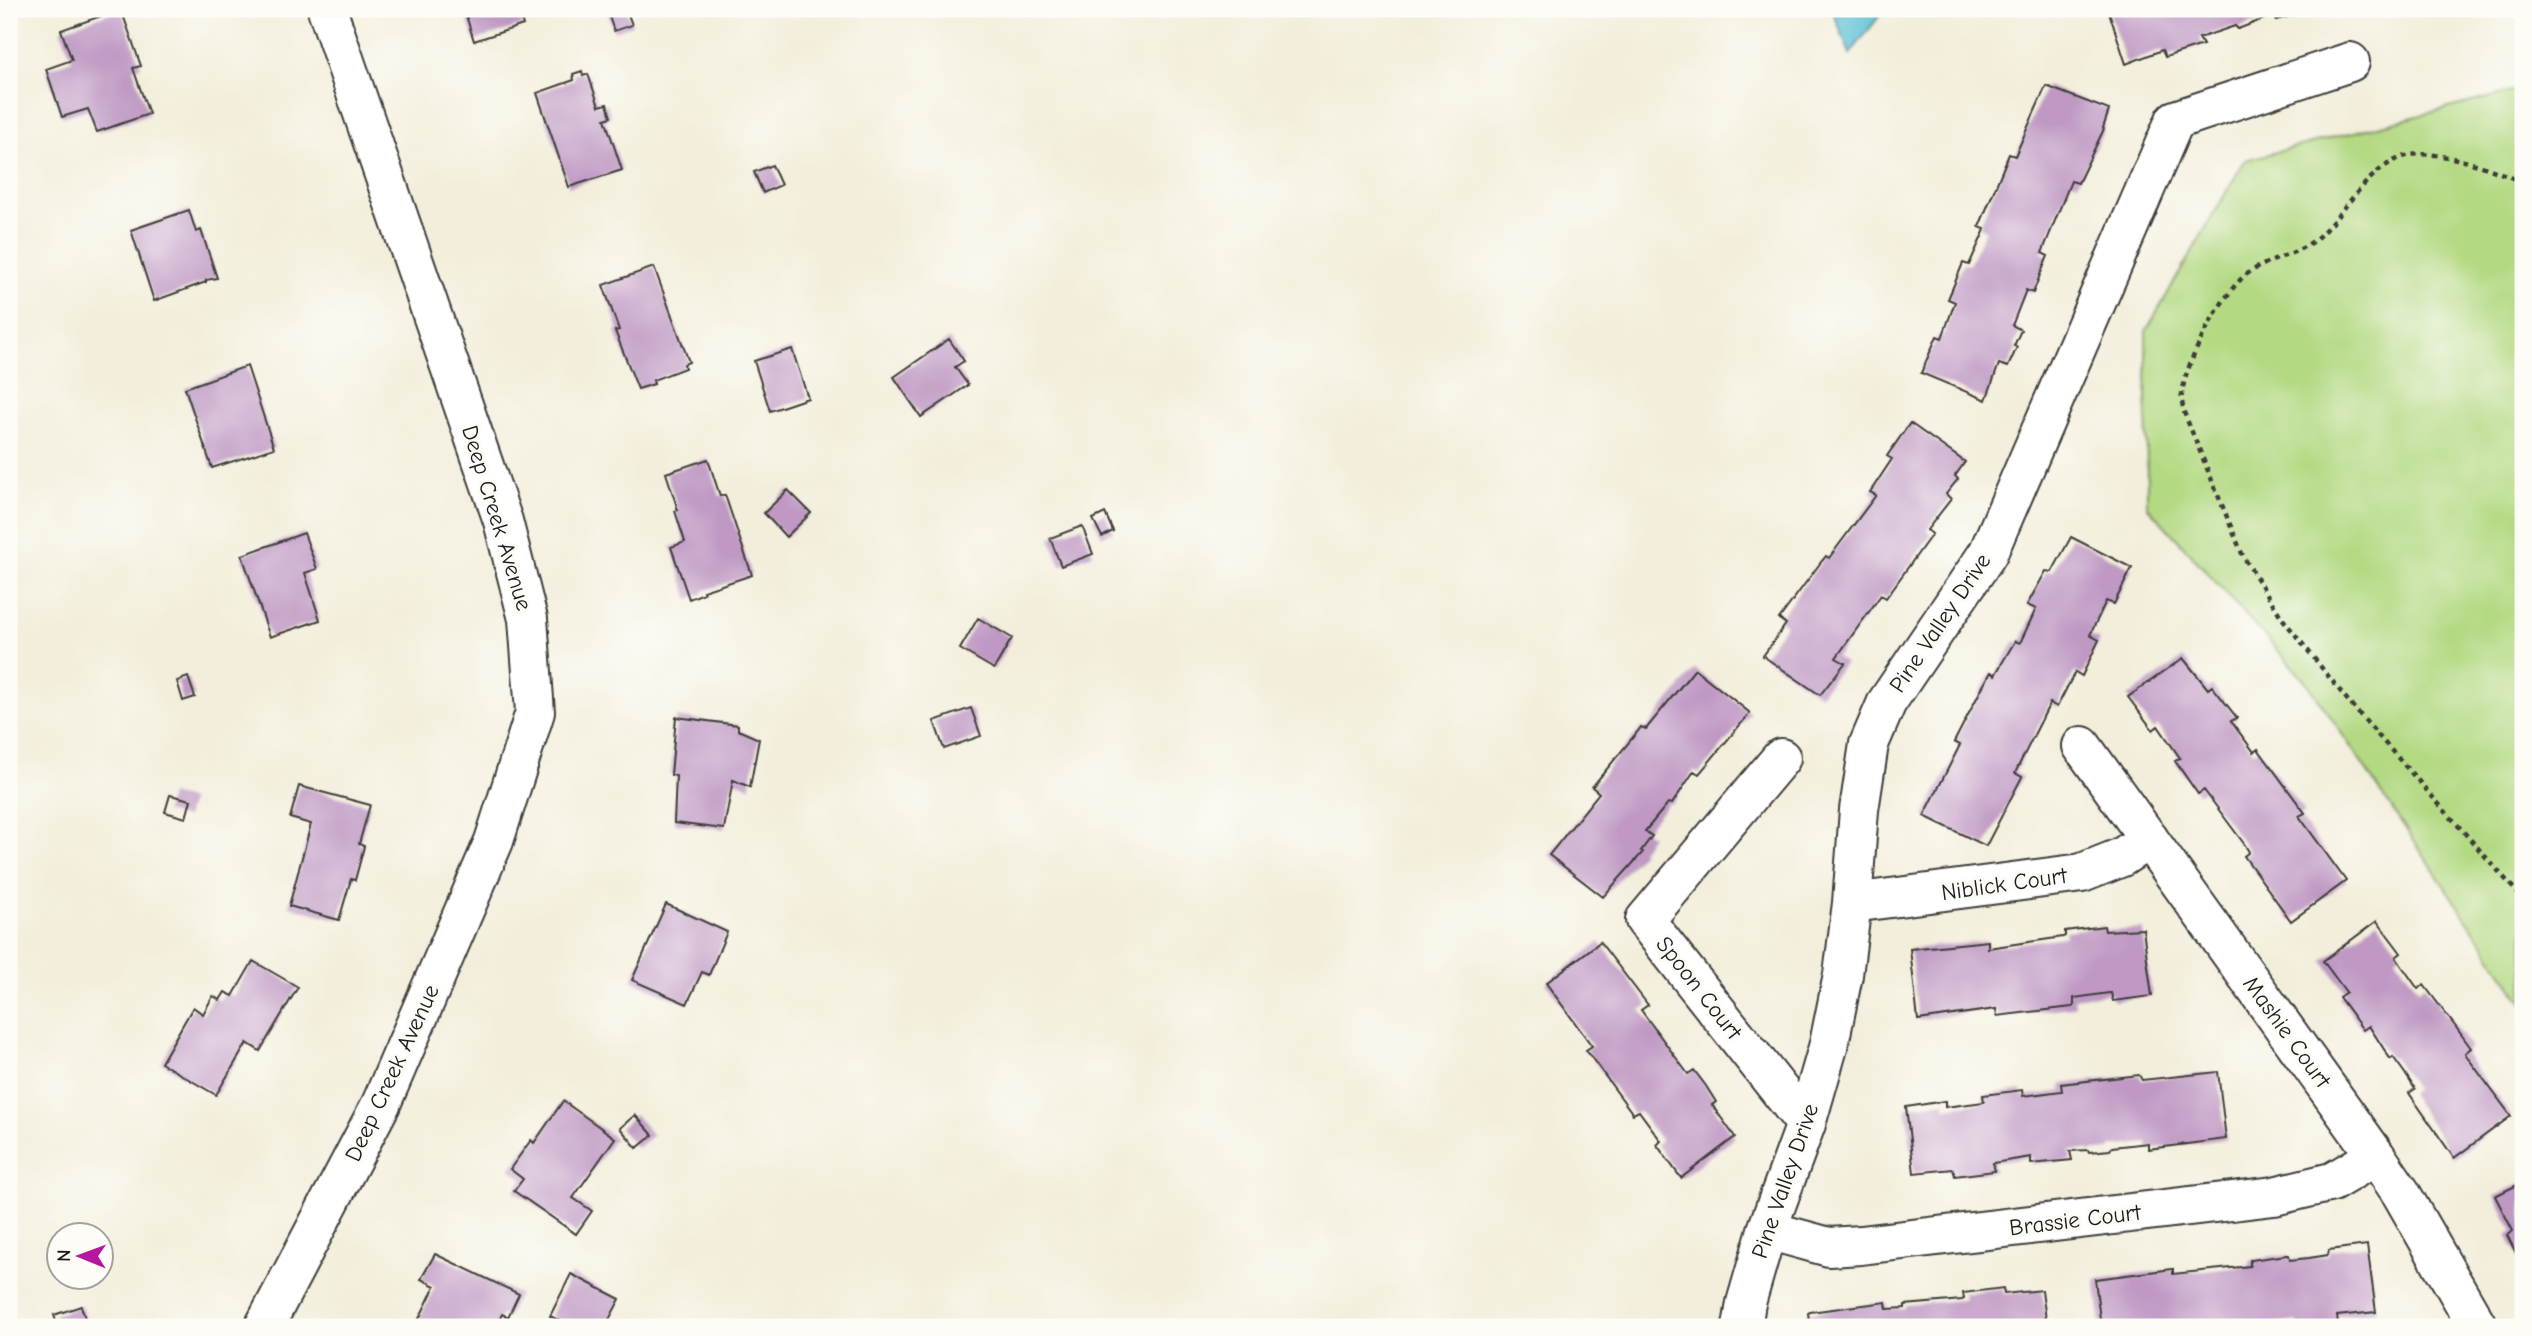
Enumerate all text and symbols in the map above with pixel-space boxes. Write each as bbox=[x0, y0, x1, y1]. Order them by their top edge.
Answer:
street label: Deep Creek Avenue bbox=[456, 422, 538, 614]
street label: Pine Valley Drive bbox=[1884, 548, 1996, 698]
street label: Niblick Court bbox=[1939, 862, 2070, 906]
street label: Spoon Court bbox=[1650, 931, 1748, 1046]
street label: Mashie Court bbox=[2238, 971, 2337, 1094]
street label: Deep Creek Avenue bbox=[339, 980, 445, 1166]
street label: Pine Valley Drive bbox=[1746, 1100, 1824, 1262]
street label: Brassie Court bbox=[2008, 1198, 2144, 1241]
north arrow bbox=[46, 1220, 116, 1290]
text: N bbox=[53, 1249, 75, 1262]

